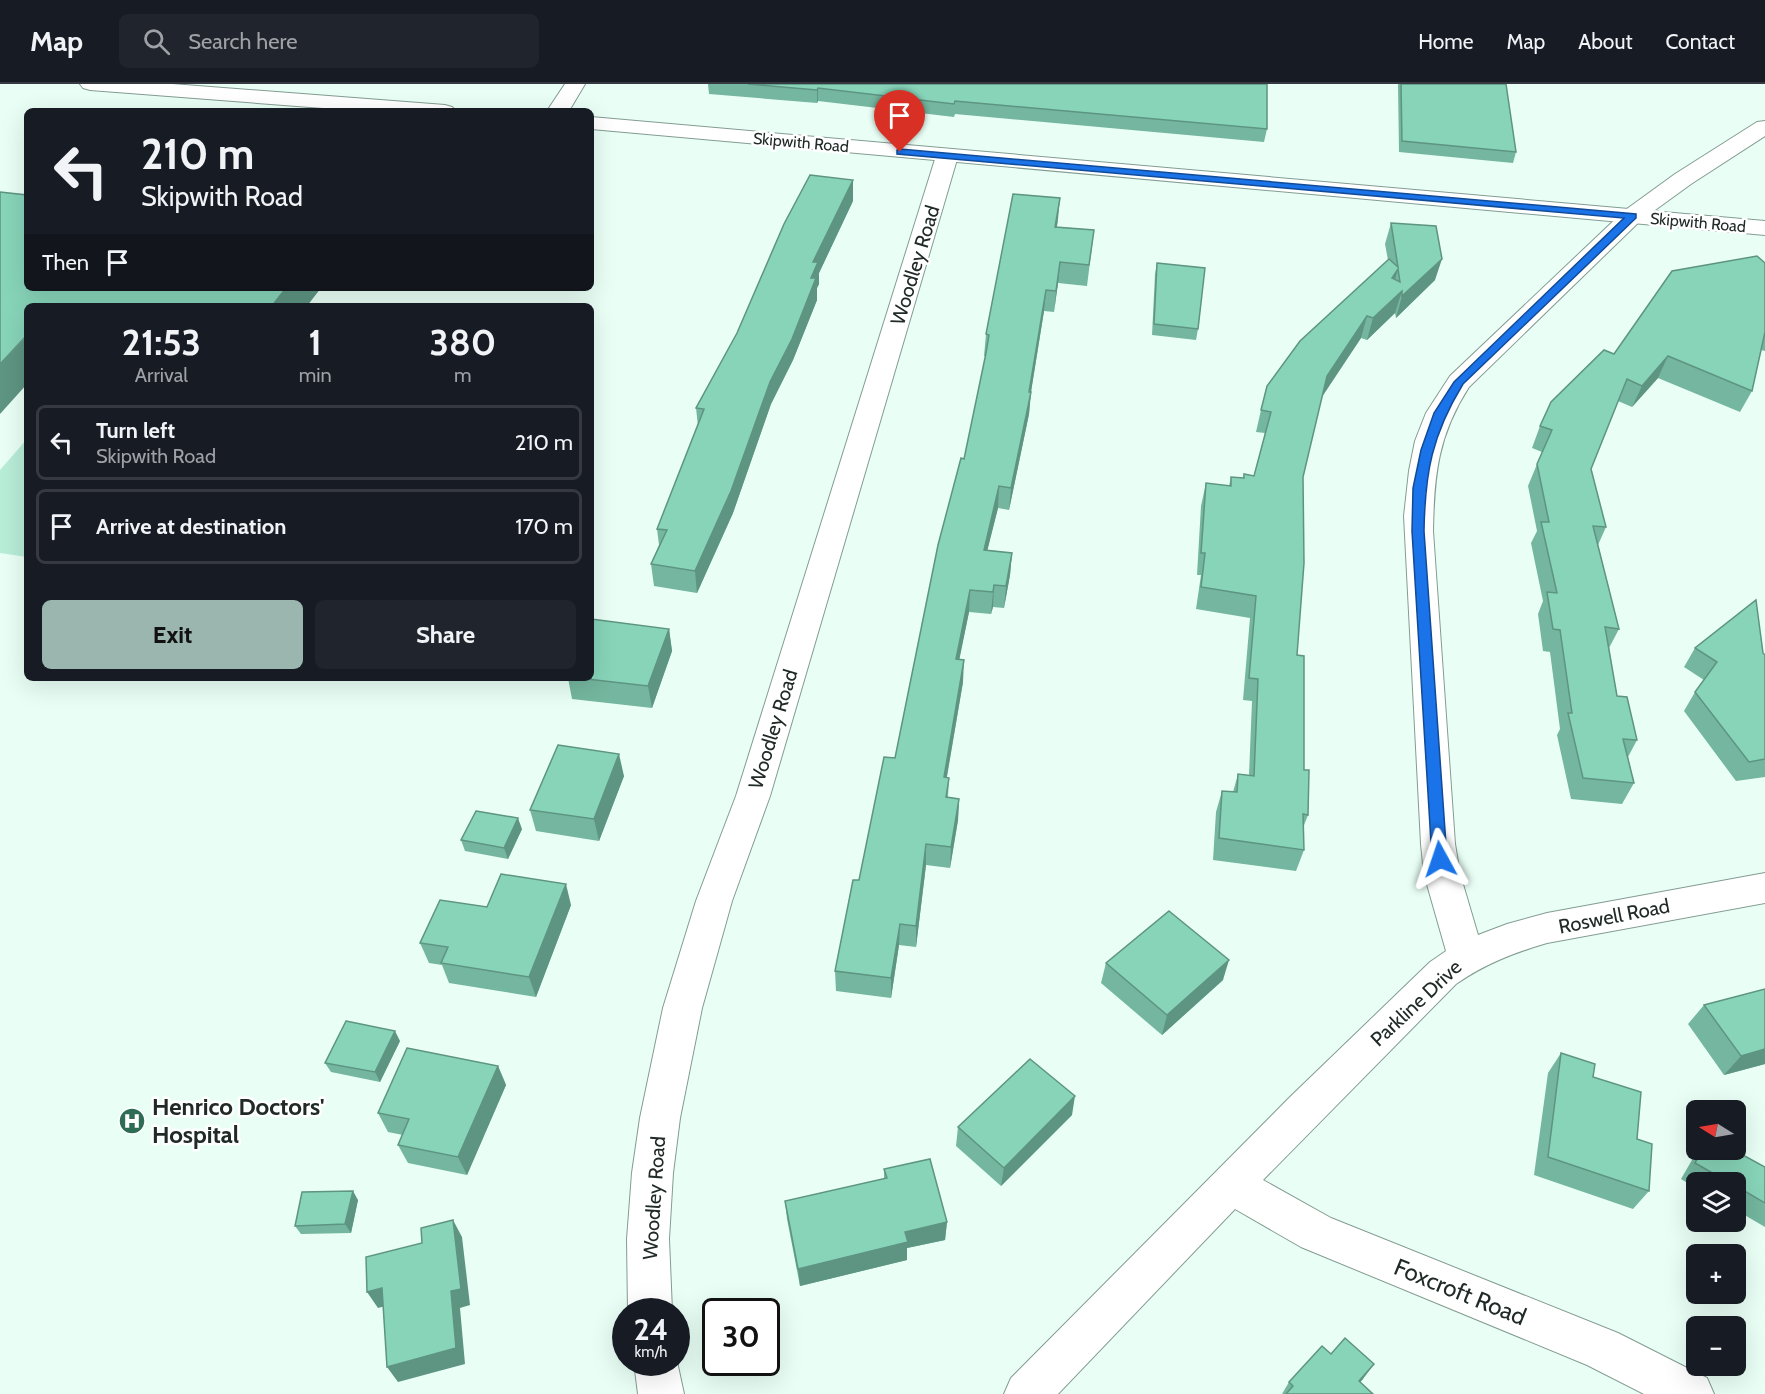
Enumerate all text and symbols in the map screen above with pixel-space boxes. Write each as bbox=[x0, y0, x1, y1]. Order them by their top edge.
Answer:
search box bbox=[119, 14, 539, 68]
text: Map bbox=[30, 24, 83, 58]
icon: search bbox=[140, 25, 173, 58]
text: Search here bbox=[188, 28, 297, 55]
text: Home bbox=[1418, 29, 1474, 54]
text: Map bbox=[1507, 29, 1545, 54]
text: About bbox=[1578, 29, 1632, 54]
text: Contact bbox=[1665, 29, 1735, 54]
pin bbox=[874, 90, 925, 152]
icon: arrive bbox=[883, 99, 916, 132]
text: 210 m bbox=[141, 128, 254, 180]
street label: Skipwith Road bbox=[752, 129, 850, 156]
icon: left bbox=[42, 132, 120, 210]
text: Skipwith Road bbox=[141, 180, 303, 213]
street label: Woodley Road bbox=[885, 202, 945, 328]
street label: Skipwith Road bbox=[1649, 209, 1747, 236]
icon: arrive bbox=[101, 246, 134, 279]
text: Then bbox=[42, 249, 89, 276]
text: 21:53 bbox=[122, 320, 201, 364]
text: 1 bbox=[309, 320, 322, 364]
text: 380 bbox=[430, 320, 496, 364]
text: Arrival bbox=[135, 363, 188, 387]
text: min bbox=[299, 363, 332, 387]
text: m bbox=[454, 363, 472, 387]
text: Turn left bbox=[96, 417, 175, 444]
icon: left bbox=[45, 426, 78, 459]
text: 210 m bbox=[515, 429, 573, 456]
text: Skipwith Road bbox=[96, 444, 216, 468]
icon: arrive bbox=[45, 510, 78, 543]
text: Arrive at destination bbox=[96, 513, 286, 540]
text: 170 m bbox=[515, 513, 573, 540]
button: Exit bbox=[42, 600, 303, 669]
button: Share bbox=[315, 600, 576, 669]
street label: Woodley Road bbox=[743, 666, 803, 792]
position arrow bbox=[1408, 827, 1472, 891]
street label: Roswell Road bbox=[1556, 893, 1672, 939]
street label: Parkline Drive bbox=[1365, 955, 1467, 1051]
place label: Henrico Doctors' Hospital bbox=[152, 1092, 325, 1149]
north arrow bbox=[1686, 1100, 1746, 1160]
map controls bbox=[1686, 1100, 1746, 1376]
hospital icon: Henrico Doctors' Hospital bbox=[117, 1106, 147, 1136]
street label: Woodley Road bbox=[638, 1135, 670, 1261]
button: layers bbox=[1686, 1172, 1746, 1232]
button: + bbox=[1686, 1244, 1746, 1304]
street label: Foxcroft Road bbox=[1390, 1252, 1530, 1331]
speed limit sign: 30 bbox=[702, 1298, 780, 1376]
text: 24 bbox=[634, 1311, 668, 1348]
button: − bbox=[1686, 1316, 1746, 1376]
text: km/h bbox=[635, 1343, 667, 1361]

